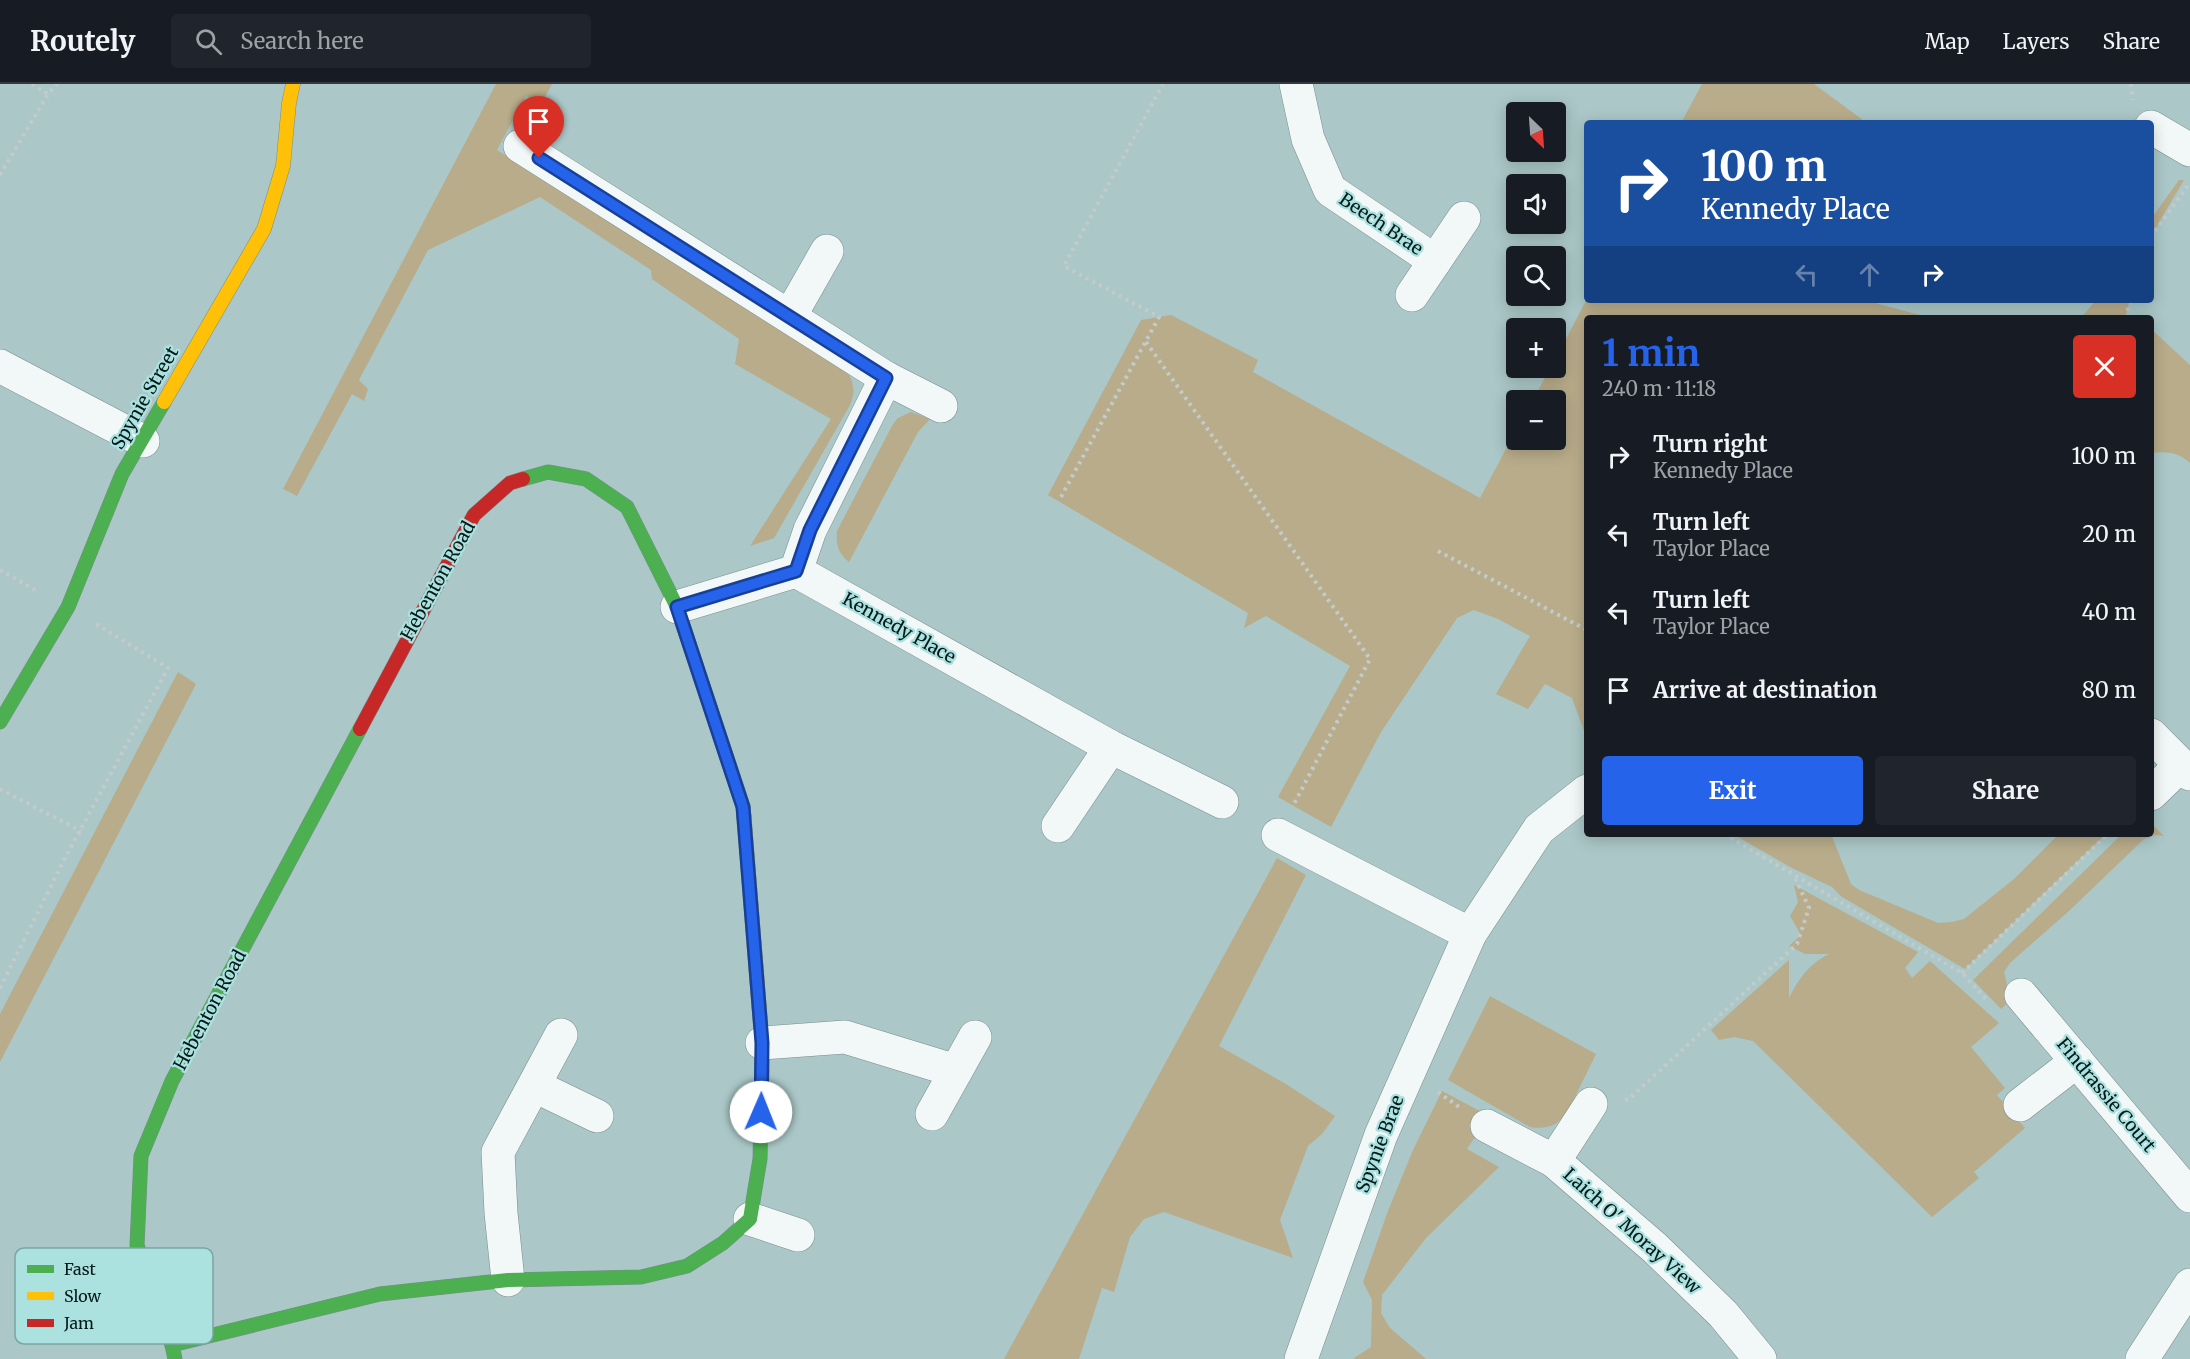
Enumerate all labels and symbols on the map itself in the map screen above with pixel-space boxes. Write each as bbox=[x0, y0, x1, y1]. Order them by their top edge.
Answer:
pin bbox=[513, 96, 564, 158]
north arrow bbox=[1506, 102, 1566, 162]
street label: Beech Brae bbox=[1335, 187, 1428, 260]
street label: Spynie Street bbox=[106, 342, 183, 453]
street label: Hebenton Road bbox=[395, 517, 480, 644]
street label: Kennedy Place bbox=[839, 587, 960, 668]
street label: Hebenton Road bbox=[168, 946, 251, 1074]
street label: Findrassie Court bbox=[2052, 1033, 2161, 1157]
position arrow bbox=[729, 1080, 793, 1144]
street label: Spynie Brae bbox=[1350, 1092, 1409, 1196]
street label: Laich O' Moray View bbox=[1559, 1163, 1706, 1299]
legend bbox=[15, 1248, 213, 1344]
text: Fast bbox=[64, 1259, 97, 1279]
text: Slow bbox=[64, 1286, 102, 1306]
text: Jam bbox=[63, 1313, 94, 1333]

